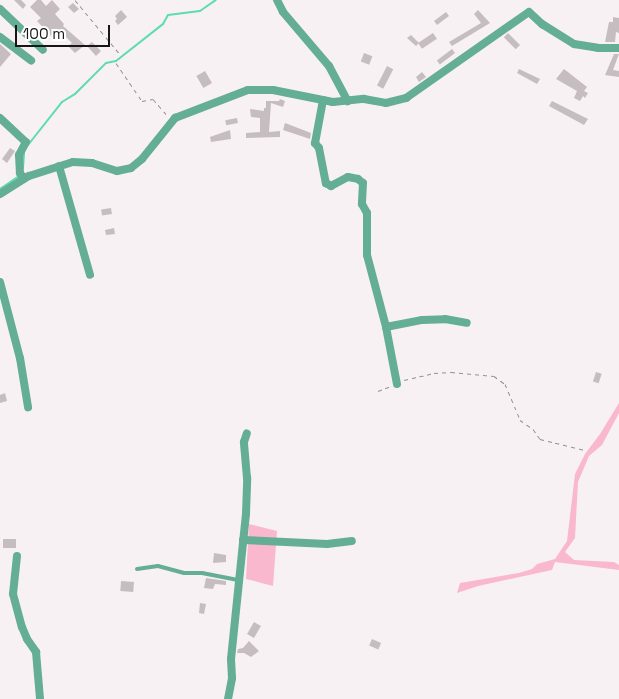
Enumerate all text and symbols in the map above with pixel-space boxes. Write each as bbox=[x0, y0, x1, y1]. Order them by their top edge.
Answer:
scale bar bbox=[18, 15, 112, 47]
text: 100 m bbox=[23, 24, 65, 43]

